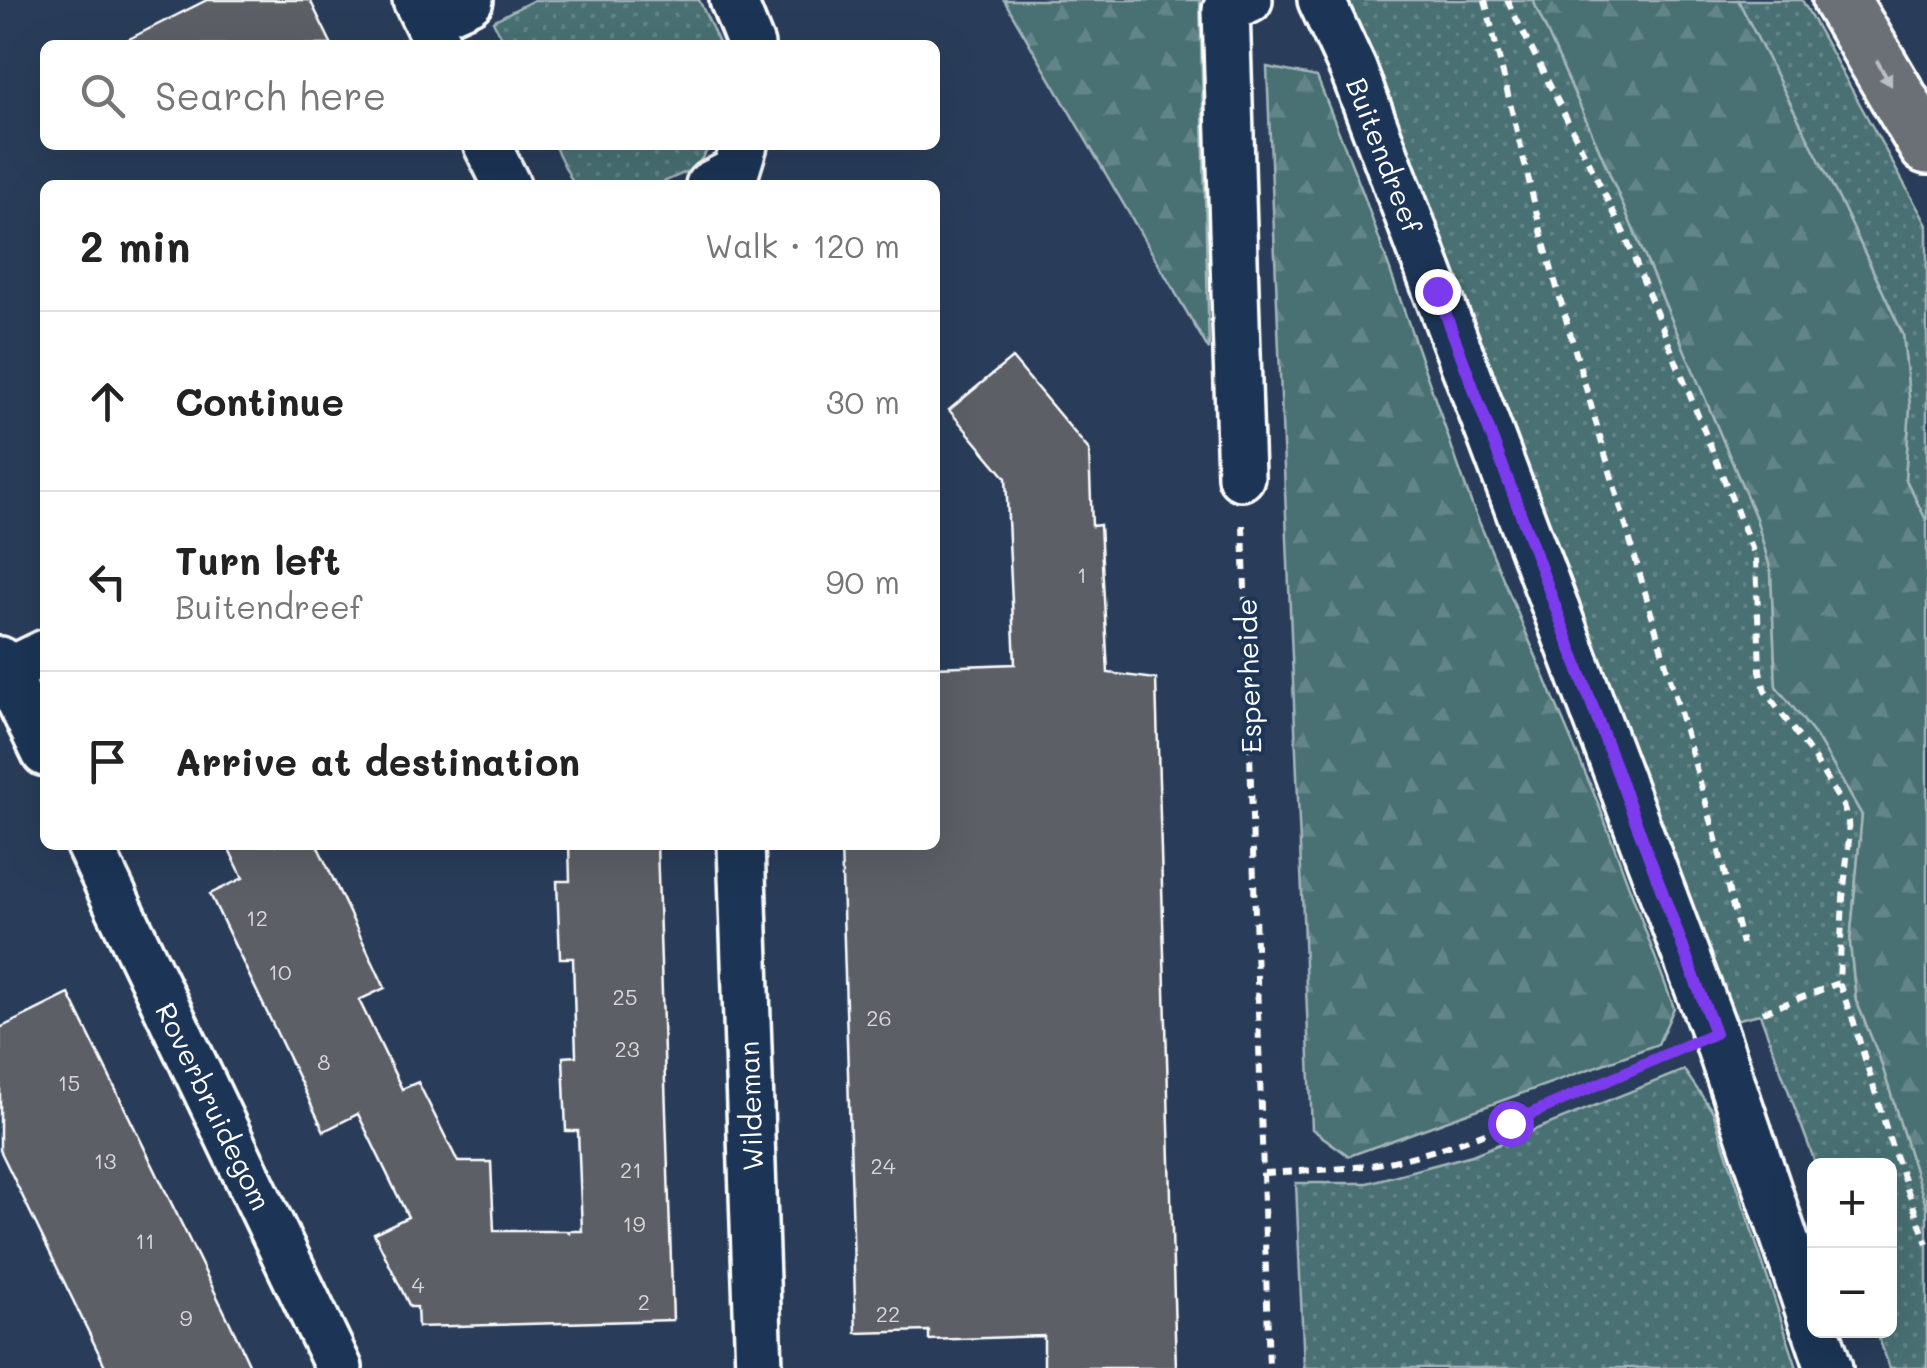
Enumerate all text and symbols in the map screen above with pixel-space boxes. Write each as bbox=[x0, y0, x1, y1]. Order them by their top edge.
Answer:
search box bbox=[40, 40, 940, 150]
one-way arrow bbox=[1875, 59, 1892, 87]
icon: search bbox=[75, 68, 130, 123]
text: Search here bbox=[155, 70, 386, 120]
street label: Buitendreef bbox=[1339, 72, 1432, 239]
text: 2 min bbox=[80, 218, 190, 273]
text: Walk · 120 m bbox=[705, 224, 900, 266]
route end bbox=[1415, 269, 1461, 315]
icon: ahead bbox=[80, 374, 135, 429]
text: Continue bbox=[175, 376, 344, 426]
text: 30 m bbox=[826, 380, 900, 422]
text: Turn left bbox=[175, 535, 341, 585]
icon: left bbox=[80, 554, 135, 609]
text: 90 m bbox=[826, 560, 900, 602]
house number: 1 bbox=[1077, 560, 1087, 589]
text: Buitendreef bbox=[175, 585, 362, 627]
street label: Esperheide bbox=[1227, 598, 1269, 754]
icon: arrive bbox=[80, 734, 135, 789]
text: Arrive at destination bbox=[175, 736, 580, 786]
house number: 12 bbox=[246, 903, 268, 932]
house number: 10 bbox=[268, 957, 292, 986]
house number: 25 bbox=[612, 982, 638, 1011]
street label: Roverbruidegom bbox=[148, 996, 280, 1216]
house number: 26 bbox=[866, 1003, 892, 1032]
house number: 23 bbox=[614, 1034, 640, 1063]
street label: Wildeman bbox=[730, 1040, 770, 1172]
house number: 8 bbox=[317, 1047, 331, 1076]
house number: 15 bbox=[58, 1068, 80, 1097]
route start bbox=[1488, 1101, 1534, 1147]
house number: 13 bbox=[94, 1146, 116, 1175]
house number: 24 bbox=[870, 1151, 896, 1180]
house number: 21 bbox=[620, 1155, 642, 1184]
map controls bbox=[1807, 1158, 1897, 1338]
button: + bbox=[1807, 1158, 1897, 1248]
house number: 19 bbox=[623, 1209, 645, 1238]
house number: 11 bbox=[135, 1226, 155, 1255]
button: − bbox=[1807, 1248, 1897, 1338]
house number: 4 bbox=[412, 1270, 425, 1299]
house number: 2 bbox=[638, 1287, 650, 1316]
house number: 22 bbox=[876, 1299, 900, 1328]
house number: 9 bbox=[179, 1303, 193, 1332]

